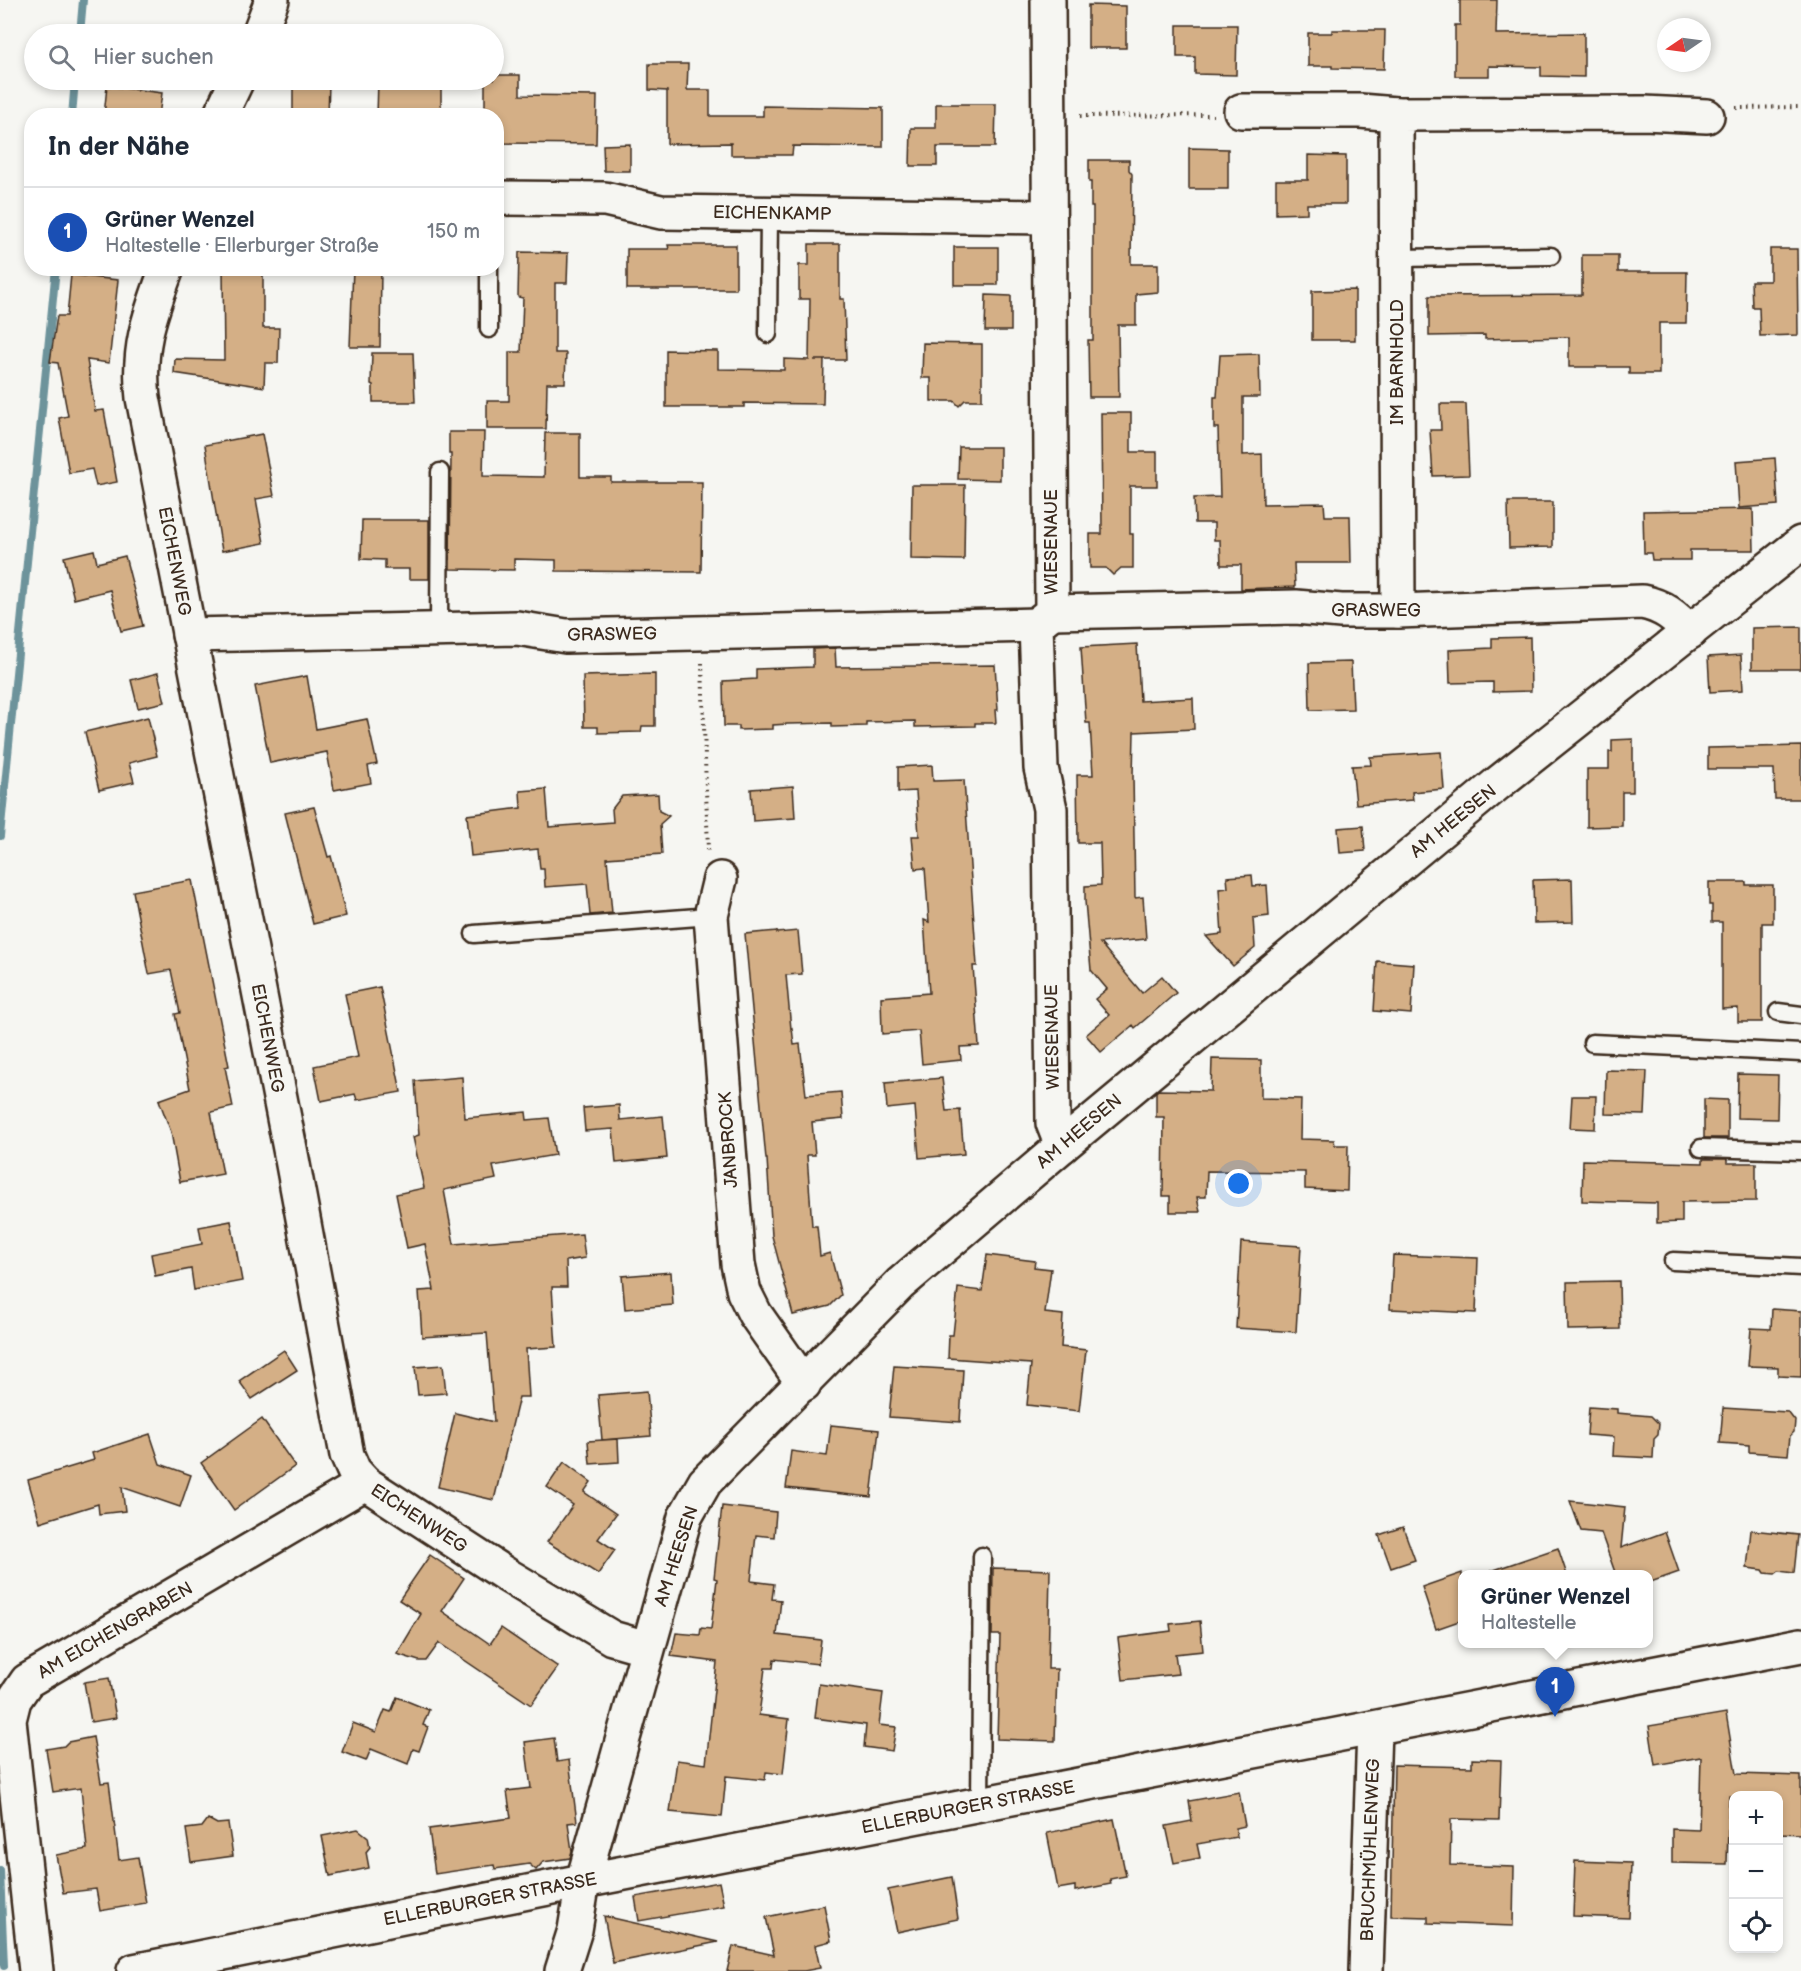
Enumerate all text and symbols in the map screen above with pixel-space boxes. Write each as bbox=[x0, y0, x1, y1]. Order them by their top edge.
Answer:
north arrow bbox=[1657, 18, 1711, 72]
search box bbox=[24, 24, 504, 90]
icon: search bbox=[45, 41, 78, 74]
text: Hier suchen bbox=[93, 44, 214, 71]
text: In der Nähe bbox=[48, 132, 190, 163]
street label: EICHENKAMP bbox=[713, 202, 832, 225]
text: Grüner Wenzel bbox=[105, 207, 255, 234]
text: 1 bbox=[63, 220, 72, 244]
text: 150 m bbox=[427, 220, 480, 244]
text: Haltestelle · Ellerburger Straße bbox=[105, 234, 379, 258]
street label: IM BARNHOLD bbox=[1387, 299, 1408, 425]
street label: WIESENAUE bbox=[1041, 489, 1062, 595]
street label: EICHENWEG bbox=[154, 505, 195, 617]
street label: GRASWEG bbox=[1331, 600, 1421, 621]
street label: GRASWEG bbox=[567, 623, 657, 646]
street label: AM HEESEN bbox=[1406, 780, 1501, 862]
street label: EICHENWEG bbox=[247, 982, 288, 1094]
street label: WIESENAUE bbox=[1041, 984, 1064, 1090]
street label: AM HEESEN bbox=[1033, 1090, 1126, 1173]
street label: JANBROCK bbox=[715, 1091, 742, 1189]
your location bbox=[1224, 1169, 1253, 1198]
street label: EICHENWEG bbox=[367, 1480, 471, 1557]
street label: AM HEESEN bbox=[650, 1503, 703, 1609]
popup bbox=[1458, 1570, 1653, 1648]
street label: AM EICHENGRABEN bbox=[34, 1578, 196, 1683]
text: Grüner Wenzel bbox=[1481, 1584, 1630, 1611]
text: Haltestelle bbox=[1481, 1611, 1576, 1635]
pin: 1 bbox=[1536, 1668, 1574, 1717]
street label: BRUCHMÜHLENWEG bbox=[1356, 1758, 1384, 1942]
street label: ELLERBURGER STRASSE bbox=[860, 1776, 1077, 1839]
map controls bbox=[1729, 1791, 1783, 1953]
button: + bbox=[1729, 1791, 1783, 1845]
button: − bbox=[1729, 1845, 1783, 1899]
street label: ELLERBURGER STRASSE bbox=[382, 1868, 599, 1931]
button: locate bbox=[1729, 1899, 1783, 1953]

